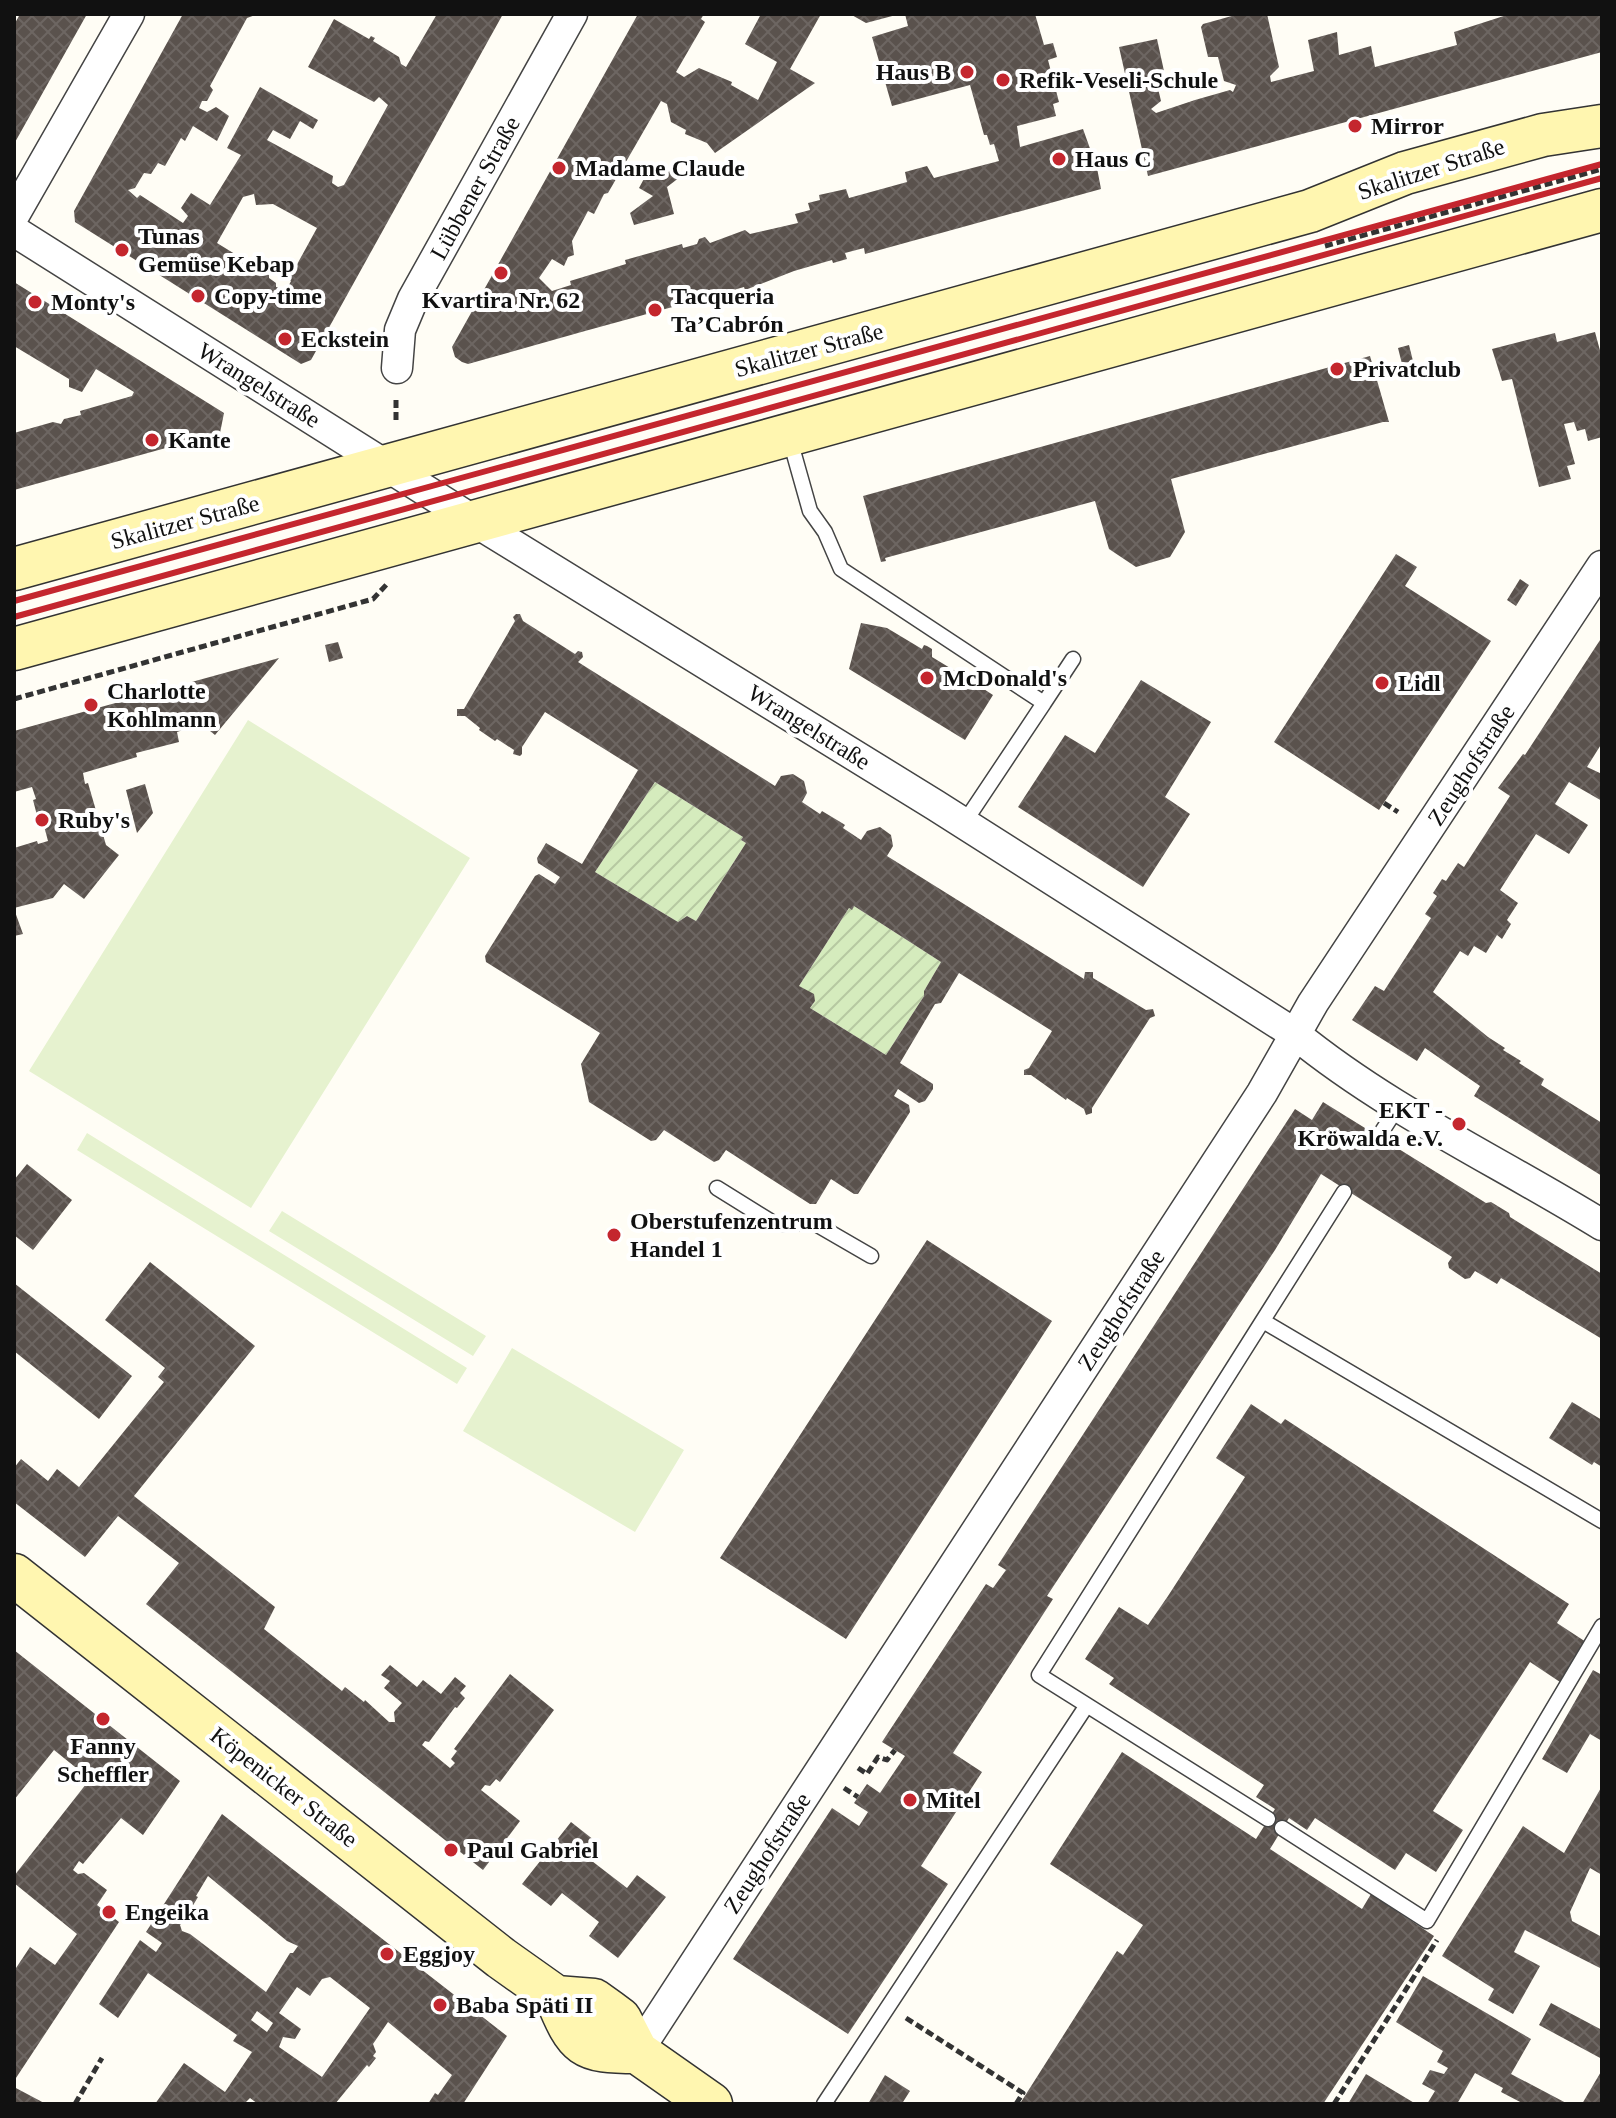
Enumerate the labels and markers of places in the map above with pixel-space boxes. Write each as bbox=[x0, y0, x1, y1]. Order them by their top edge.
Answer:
place label: Haus B bbox=[876, 59, 951, 85]
marker: Haus B bbox=[958, 63, 976, 81]
place label: Refik-Veseli-Schule bbox=[1019, 67, 1218, 93]
marker: Refik-Veseli-Schule bbox=[994, 71, 1012, 89]
place label: Mirror bbox=[1371, 113, 1444, 139]
marker: Mirror bbox=[1346, 117, 1364, 135]
place label: Haus C bbox=[1075, 146, 1152, 172]
marker: Haus C bbox=[1050, 150, 1068, 168]
place label: Madame Claude bbox=[575, 155, 745, 181]
marker: Madame Claude bbox=[550, 159, 568, 177]
place label: Tunas Gemüse Kebap bbox=[138, 223, 295, 277]
marker: Tunas Gemüse Kebap bbox=[113, 241, 131, 259]
marker: Kvartira Nr. 62 bbox=[492, 264, 510, 282]
place label: Copy-time bbox=[214, 283, 322, 309]
place label: Tacqueria Ta’Cabrón bbox=[671, 283, 783, 337]
marker: Copy-time bbox=[189, 287, 207, 305]
place label: Kvartira Nr. 62 bbox=[422, 287, 580, 313]
place label: Monty's bbox=[51, 289, 135, 315]
marker: Monty's bbox=[26, 293, 44, 311]
marker: Tacqueria Ta’Cabrón bbox=[646, 301, 664, 319]
place label: Eckstein bbox=[301, 326, 389, 352]
marker: Eckstein bbox=[276, 330, 294, 348]
place label: Privatclub bbox=[1353, 356, 1461, 382]
marker: Privatclub bbox=[1328, 360, 1346, 378]
place label: Kante bbox=[168, 427, 231, 453]
marker: Kante bbox=[143, 431, 161, 449]
place label: McDonald's bbox=[943, 665, 1067, 691]
marker: McDonald's bbox=[918, 669, 936, 687]
place label: Lidl bbox=[1398, 670, 1441, 696]
marker: Lidl bbox=[1373, 674, 1391, 692]
place label: Charlotte Kohlmann bbox=[107, 678, 216, 732]
marker: Charlotte Kohlmann bbox=[82, 696, 100, 714]
place label: Ruby's bbox=[58, 807, 130, 833]
marker: Ruby's bbox=[33, 811, 51, 829]
place label: EKT - Kröwalda e.V. bbox=[1297, 1097, 1443, 1151]
marker: EKT - Kröwalda e.V. bbox=[1450, 1115, 1468, 1133]
place label: Oberstufenzentrum Handel 1 bbox=[630, 1208, 833, 1262]
marker: Oberstufenzentrum Handel 1 bbox=[605, 1226, 623, 1244]
marker: Fanny Scheffler bbox=[94, 1710, 112, 1728]
place label: Fanny Scheffler bbox=[57, 1733, 149, 1787]
place label: Mitel bbox=[926, 1787, 981, 1813]
marker: Mitel bbox=[901, 1791, 919, 1809]
place label: Paul Gabriel bbox=[467, 1837, 599, 1863]
marker: Paul Gabriel bbox=[442, 1841, 460, 1859]
place label: Engeika bbox=[125, 1899, 209, 1925]
marker: Engeika bbox=[100, 1903, 118, 1921]
place label: Eggjoy bbox=[403, 1941, 475, 1967]
marker: Eggjoy bbox=[378, 1945, 396, 1963]
place label: Baba Späti II bbox=[456, 1992, 593, 2018]
marker: Baba Späti II bbox=[431, 1996, 449, 2014]

